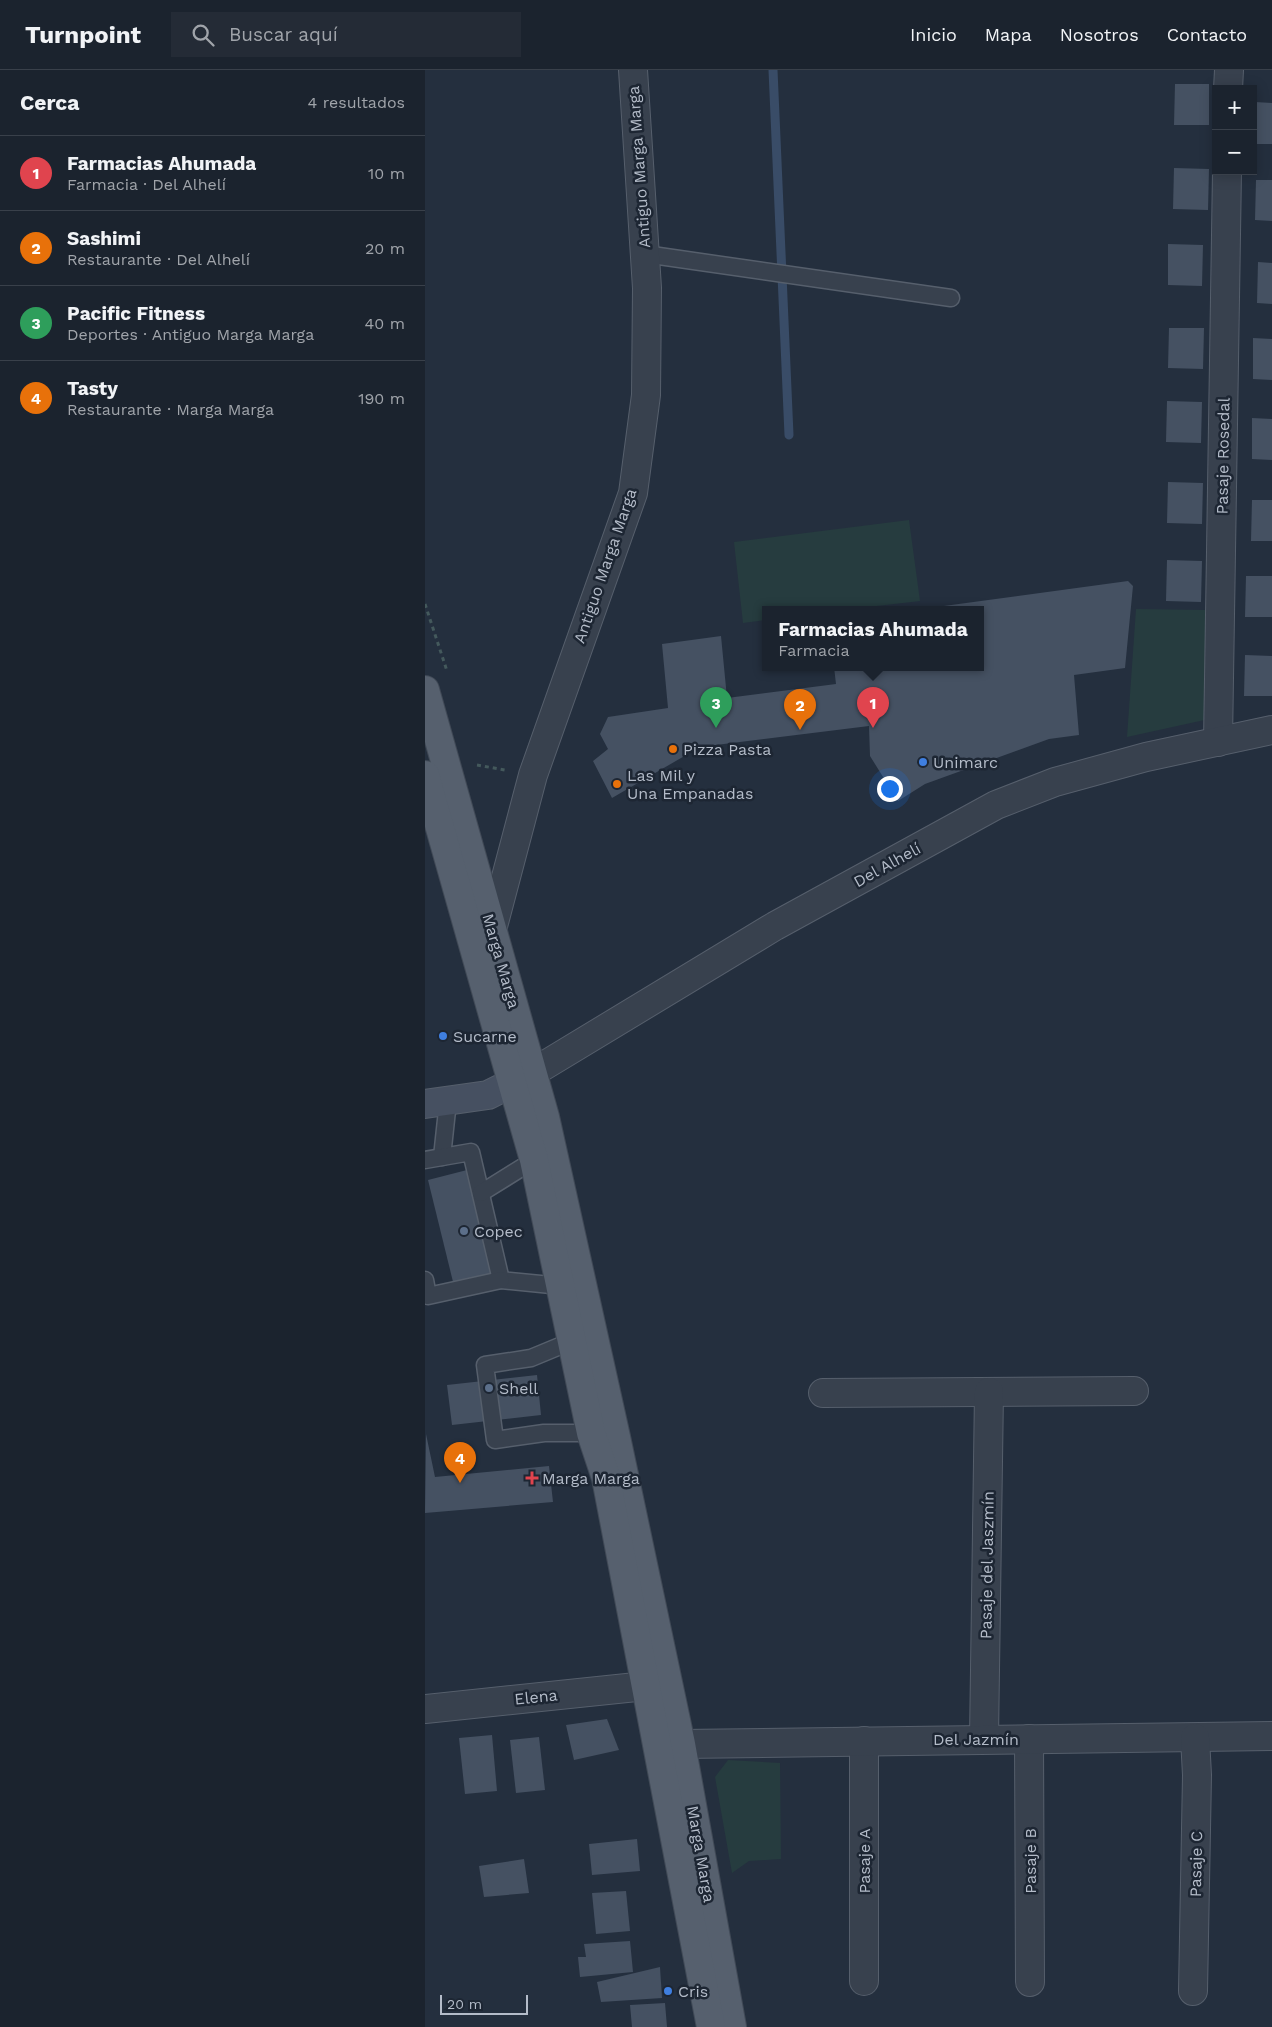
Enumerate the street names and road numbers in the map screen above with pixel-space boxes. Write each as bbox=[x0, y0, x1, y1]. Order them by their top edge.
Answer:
street label: Antiguo Marga Marga bbox=[624, 85, 654, 249]
street label: Pasaje Rosedal bbox=[1212, 397, 1234, 515]
street label: Antiguo Marga Marga bbox=[570, 486, 640, 646]
street label: Del Alhelí bbox=[850, 839, 924, 891]
street label: Marga Marga bbox=[478, 911, 524, 1011]
street label: Pasaje del Jaszmín bbox=[976, 1491, 998, 1639]
street label: Elena bbox=[513, 1685, 559, 1709]
street label: Del Jazmín bbox=[933, 1730, 1019, 1749]
street label: Marga Marga bbox=[683, 1804, 719, 1904]
street label: Pasaje A bbox=[855, 1828, 874, 1894]
street label: Pasaje B bbox=[1021, 1828, 1040, 1894]
street label: Pasaje C bbox=[1186, 1831, 1206, 1897]

